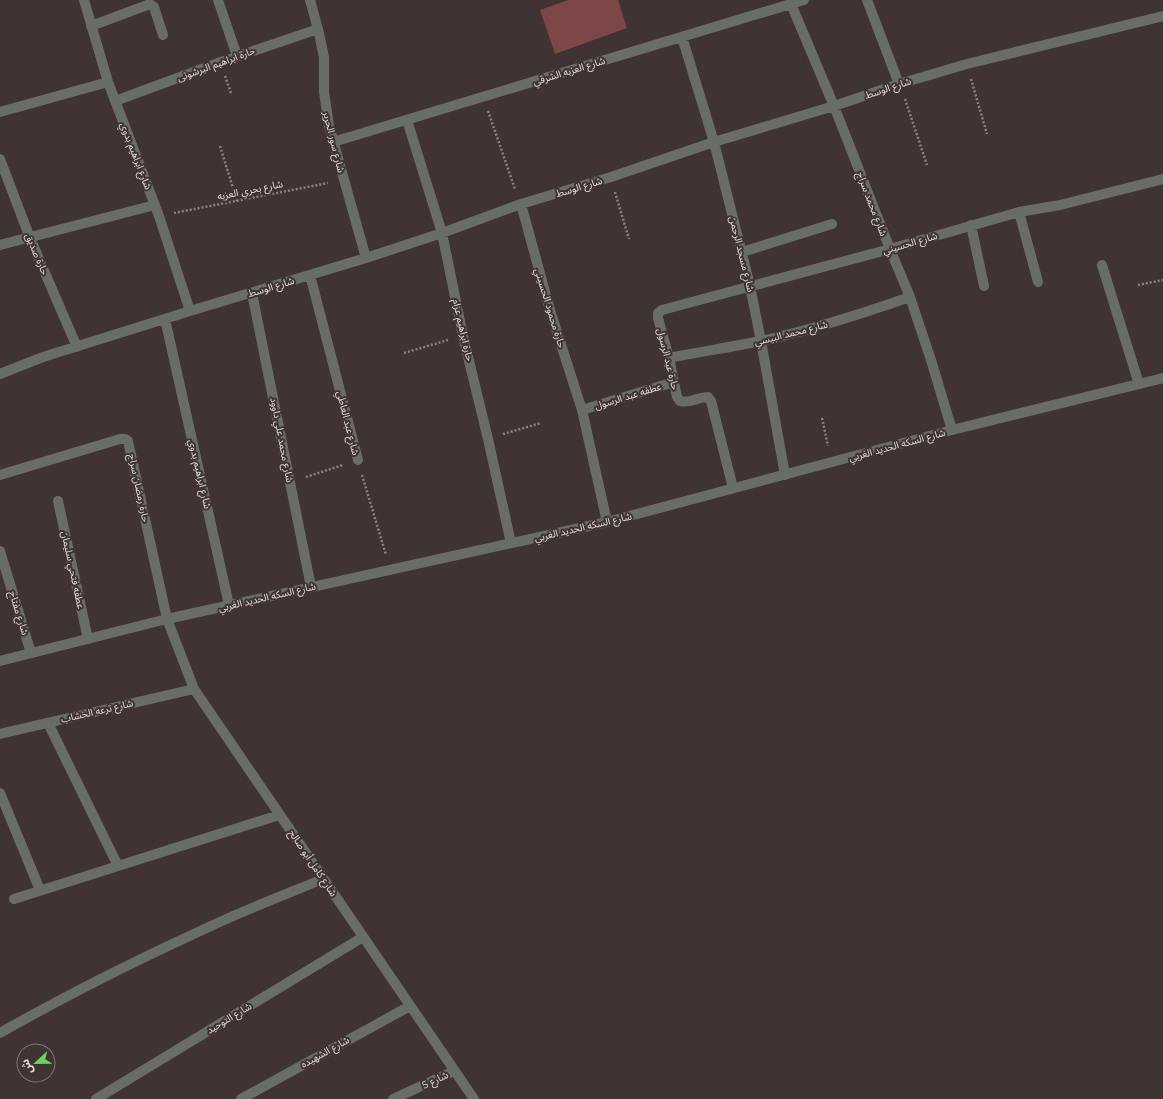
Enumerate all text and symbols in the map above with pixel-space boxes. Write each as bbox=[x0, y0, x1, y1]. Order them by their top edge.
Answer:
street label: حارة ابراهيم البرشونى bbox=[175, 44, 257, 85]
street label: شارع العزبه الشرقي bbox=[531, 54, 607, 89]
street label: شارع الوسط bbox=[863, 74, 913, 103]
street label: شارع سور الحرير bbox=[319, 109, 348, 174]
street label: شارع ابراهيم بدوي bbox=[116, 120, 155, 192]
street label: شارع محمد سراج bbox=[853, 170, 890, 238]
street label: شارع الوسط bbox=[554, 174, 604, 201]
street label: شارع بحري العزبه bbox=[216, 177, 284, 204]
street label: شارع مسجد الرحمن bbox=[725, 215, 758, 294]
street label: شارع الحسيني bbox=[881, 229, 939, 258]
street label: حارة صديق bbox=[22, 231, 52, 277]
street label: حارة محمود الحسيني bbox=[530, 267, 568, 350]
street label: شارع الوسط bbox=[246, 274, 296, 301]
street label: حارة ابراهيم عزام bbox=[448, 298, 477, 363]
street label: شارع محمد البيسي bbox=[753, 318, 830, 350]
street label: حارة عبد الرسول bbox=[654, 327, 682, 391]
street label: عطفه عبد الرسول bbox=[593, 380, 663, 412]
street label: شارع عبد العاطي bbox=[332, 390, 362, 457]
street label: شارع محمد علي داوود bbox=[266, 396, 297, 484]
street label: شارع السكه الحديد الغربي bbox=[847, 426, 947, 465]
street label: شارع ابراهيم بدوي bbox=[184, 438, 214, 511]
street label: حارة رمضان سراج bbox=[124, 453, 153, 524]
street label: شارع السكه الحديد الغربي bbox=[533, 509, 633, 546]
street label: عطفه فتحي سليمان bbox=[57, 530, 88, 610]
street label: شارع السكه الحديد الغربي bbox=[217, 579, 317, 616]
street label: شارع مفتاح bbox=[5, 589, 32, 637]
street label: شارع ترعه الخشاب bbox=[59, 696, 135, 727]
street label: شارع كامل أبو صالح bbox=[285, 827, 340, 900]
street label: شارع التوحيد bbox=[204, 999, 255, 1037]
street label: شارع الشهيده bbox=[298, 1033, 352, 1072]
north arrow bbox=[16, 1043, 56, 1083]
text: ش bbox=[17, 1057, 36, 1076]
street label: شارع 5 bbox=[420, 1068, 451, 1093]

